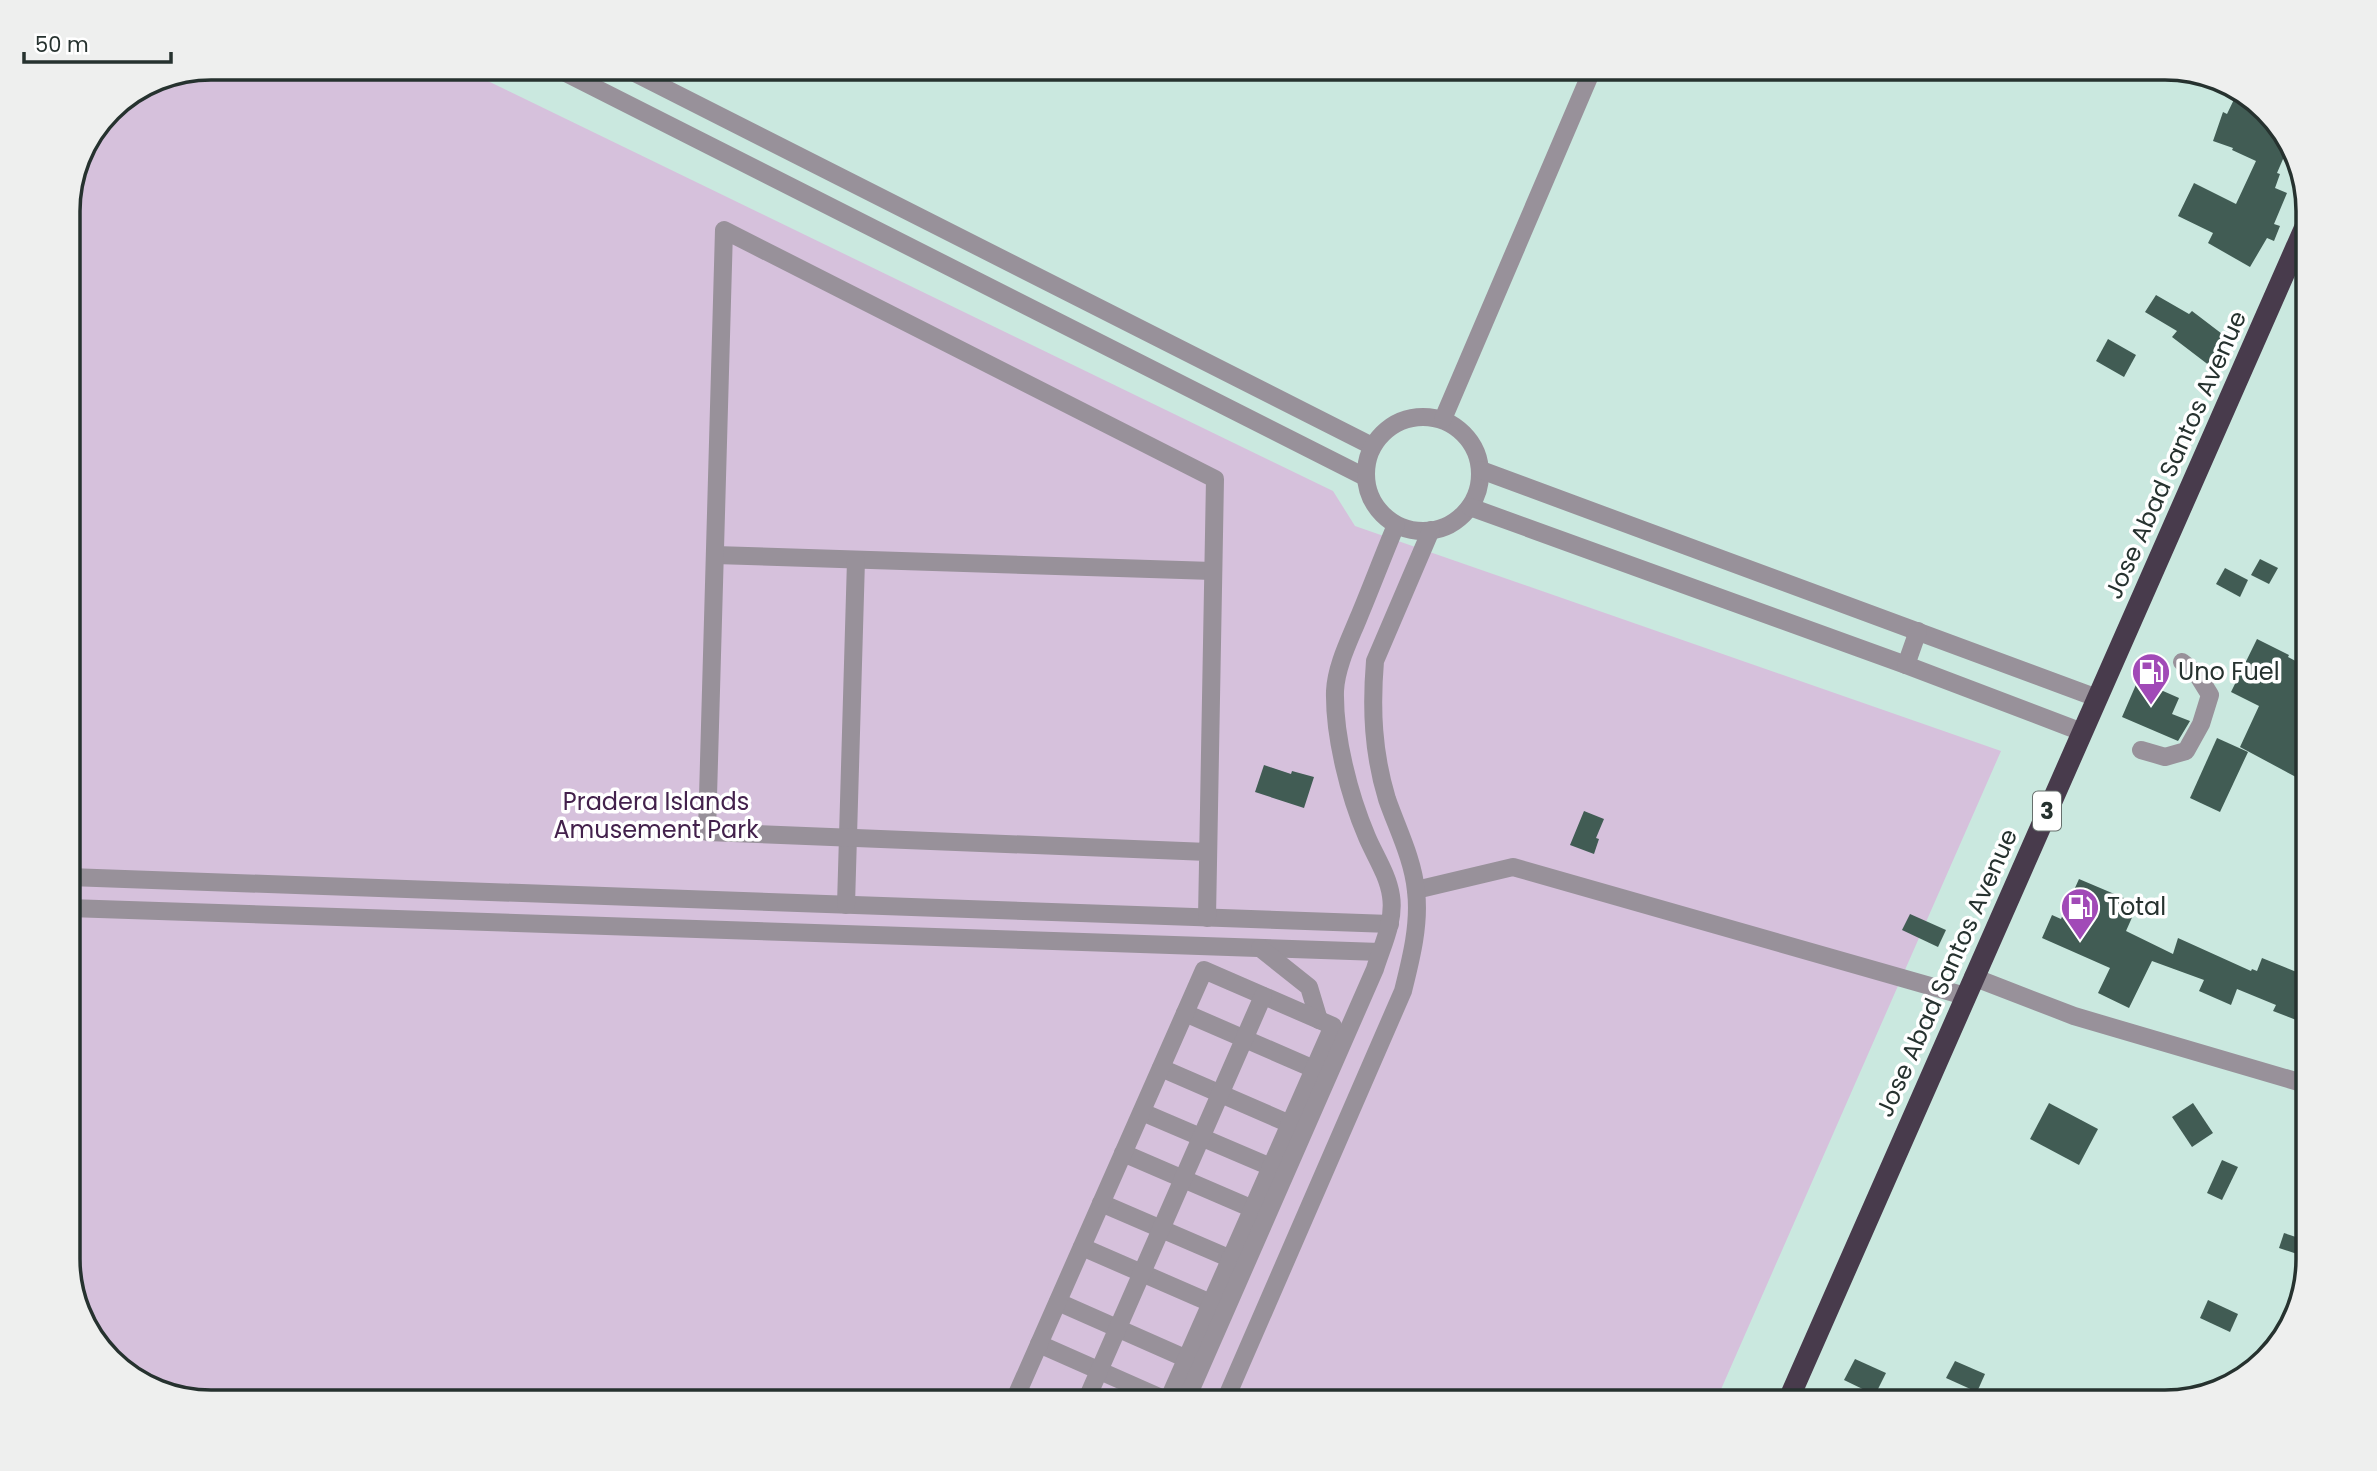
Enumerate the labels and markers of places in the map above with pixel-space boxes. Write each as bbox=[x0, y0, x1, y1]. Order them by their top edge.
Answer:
fuel station icon: Uno Fuel bbox=[2130, 651, 2172, 706]
place label: Uno Fuel bbox=[2178, 655, 2280, 688]
fuel station icon: Total bbox=[2059, 886, 2101, 941]
place label: Total bbox=[2107, 890, 2166, 923]

